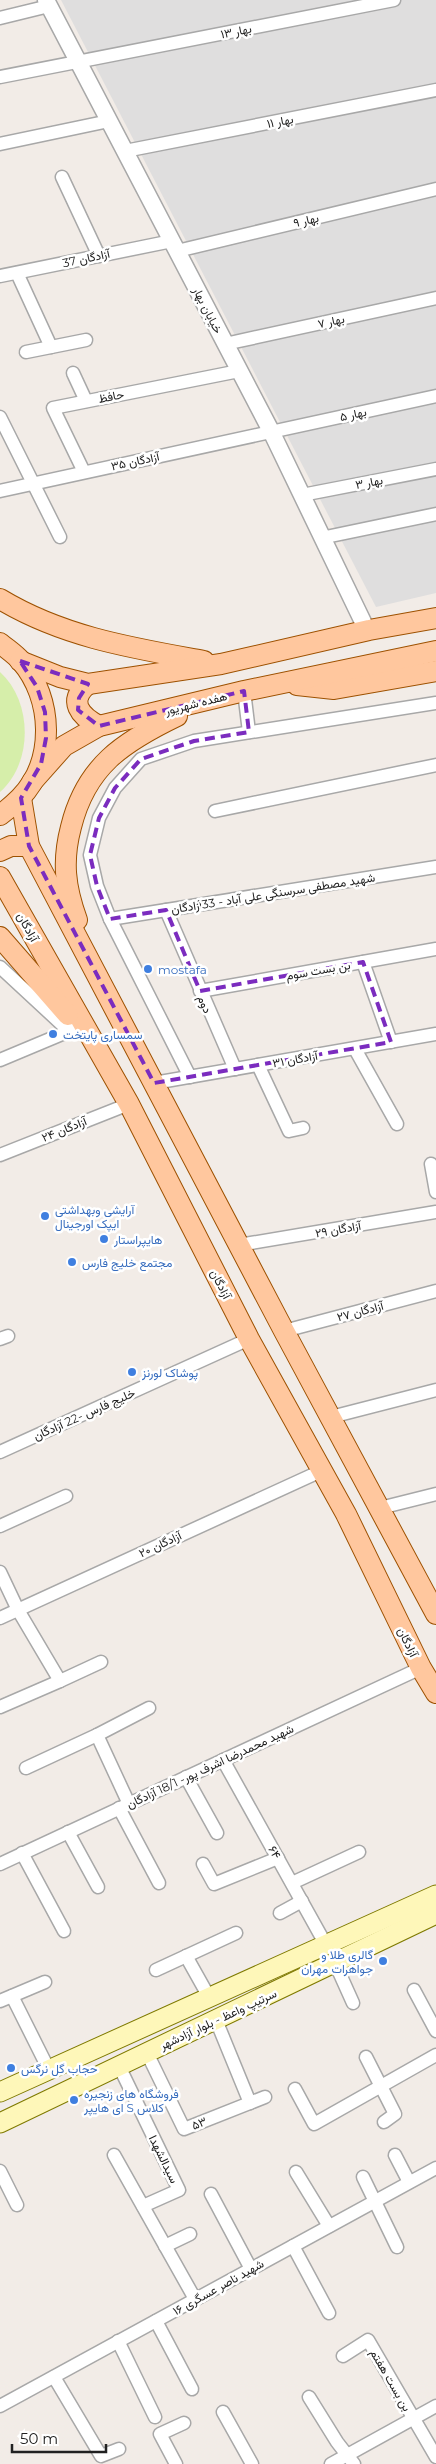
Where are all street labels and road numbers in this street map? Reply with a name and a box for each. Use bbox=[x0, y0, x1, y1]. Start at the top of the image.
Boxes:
street label: بهار ۱۳ bbox=[219, 21, 253, 42]
street label: بهار ۱۱ bbox=[265, 111, 295, 132]
street label: بهار ۹ bbox=[292, 210, 320, 231]
street label: آزادگان 37 bbox=[61, 245, 112, 271]
street label: خیابان بهار bbox=[189, 283, 226, 336]
street label: بهار ۷ bbox=[316, 311, 346, 332]
street label: حافظ bbox=[97, 386, 125, 406]
street label: بهار ۵ bbox=[338, 404, 368, 425]
street label: آزادگان ۳۵ bbox=[109, 448, 162, 474]
street label: بهار ۳ bbox=[354, 472, 384, 493]
street label: هفده شهریور bbox=[162, 688, 229, 719]
street label: شهید مصطفی سرسنگی علی آباد - 33آزادگان bbox=[170, 869, 376, 918]
street label: آزادگان bbox=[13, 910, 43, 946]
street label: بن بست سوم bbox=[285, 957, 352, 984]
street label: دوم bbox=[194, 993, 216, 1016]
street label: ۳۱ آزادگان bbox=[271, 1047, 320, 1071]
street label: ۲۴ آزادگان bbox=[39, 1113, 90, 1146]
street label: ۲۹ آزادگان bbox=[314, 1217, 363, 1241]
street label: آزادگان bbox=[206, 1267, 235, 1303]
street label: ۲۷ آزادگان bbox=[335, 1297, 386, 1325]
street label: خلیج فارس -22 آزادگان bbox=[31, 1385, 138, 1445]
street label: ۲۰ آزادگان bbox=[136, 1527, 185, 1561]
street label: آزادگان bbox=[394, 1625, 422, 1661]
street label: شهید محمدرضا اشرف پور- 18/1 آزادگان bbox=[124, 1721, 296, 1812]
street label: ۶۴ bbox=[265, 1843, 285, 1861]
street label: سرتیپ واعظ - بلوار آزادشهر bbox=[156, 1985, 279, 2054]
street label: ۵۳ bbox=[189, 2113, 209, 2133]
street label: سیدالشهدا bbox=[145, 2132, 182, 2186]
street label: ۱۶ شهید ناصر عسگری bbox=[170, 2256, 267, 2319]
street label: بن بست هفتم bbox=[366, 2346, 415, 2414]

